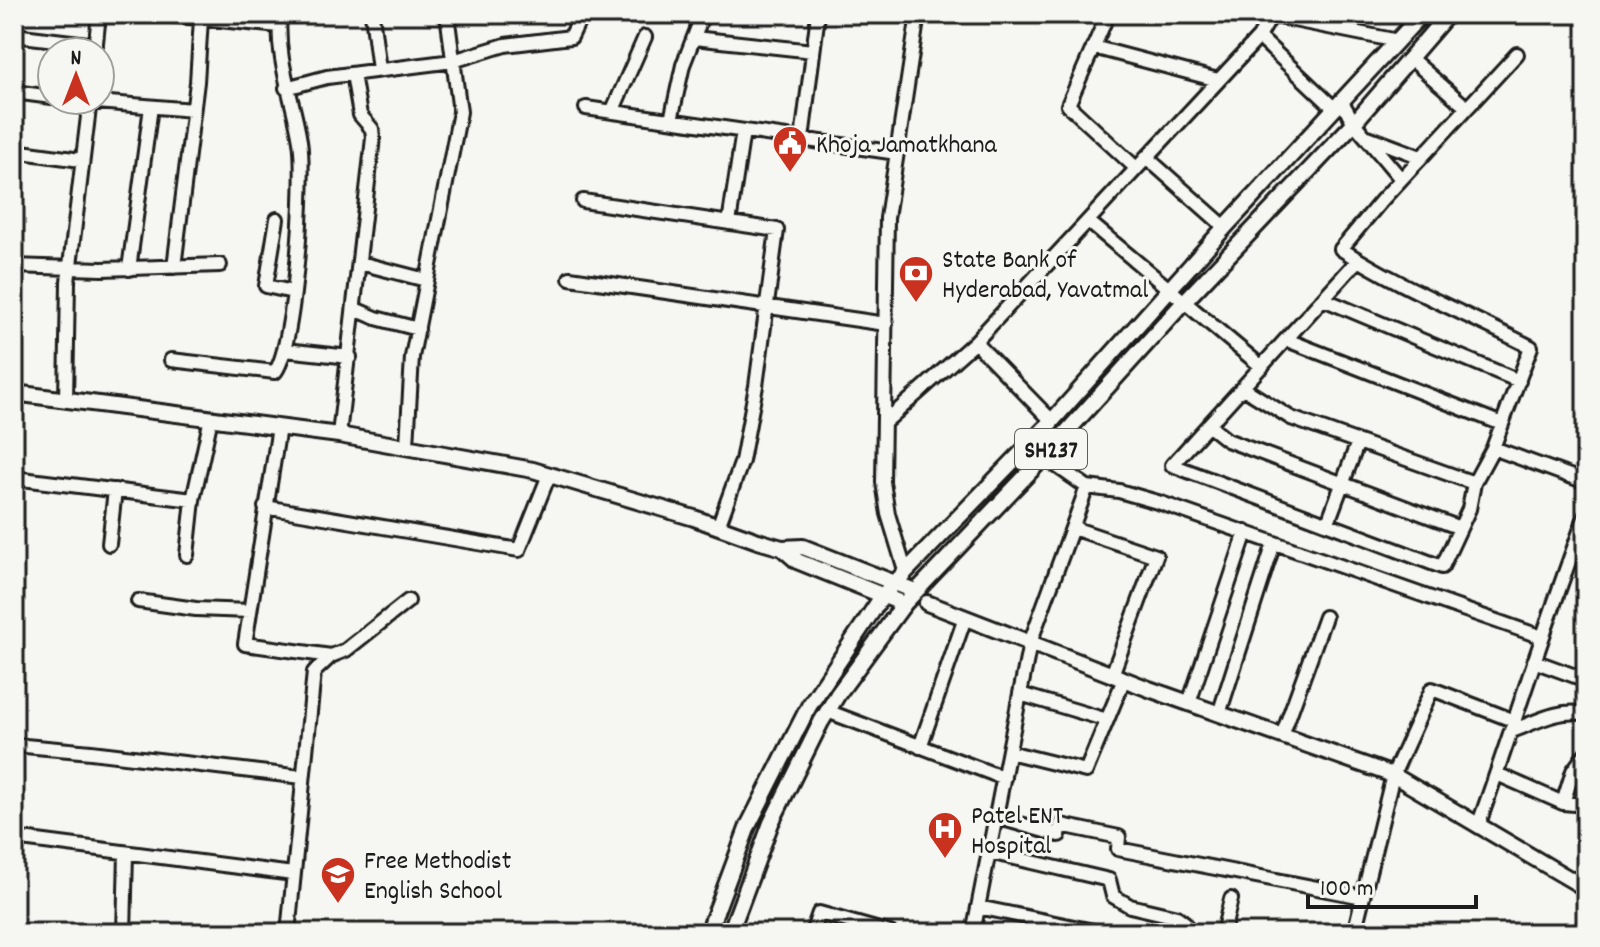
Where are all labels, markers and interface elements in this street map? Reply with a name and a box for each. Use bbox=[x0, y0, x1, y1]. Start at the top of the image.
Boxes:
north arrow bbox=[36, 36, 116, 116]
text: N bbox=[71, 44, 82, 75]
public building icon: Khoja Jamatkhana bbox=[771, 124, 809, 174]
place label: Khoja Jamatkhana bbox=[816, 128, 998, 165]
place label: State Bank of Hyderabad, Yavatmal bbox=[942, 243, 1148, 310]
bank icon: State Bank of Hyderabad, Yavatmal bbox=[897, 254, 935, 304]
road number: SH237 bbox=[1015, 429, 1087, 469]
place label: Patel ENT Hospital bbox=[971, 799, 1064, 866]
hospital icon: Patel ENT Hospital bbox=[926, 810, 964, 860]
place label: Free Methodist English School bbox=[364, 844, 512, 911]
school or university icon: Free Methodist English School bbox=[319, 855, 357, 905]
scale bar bbox=[1308, 859, 1476, 909]
text: 100 m bbox=[1320, 873, 1373, 907]

